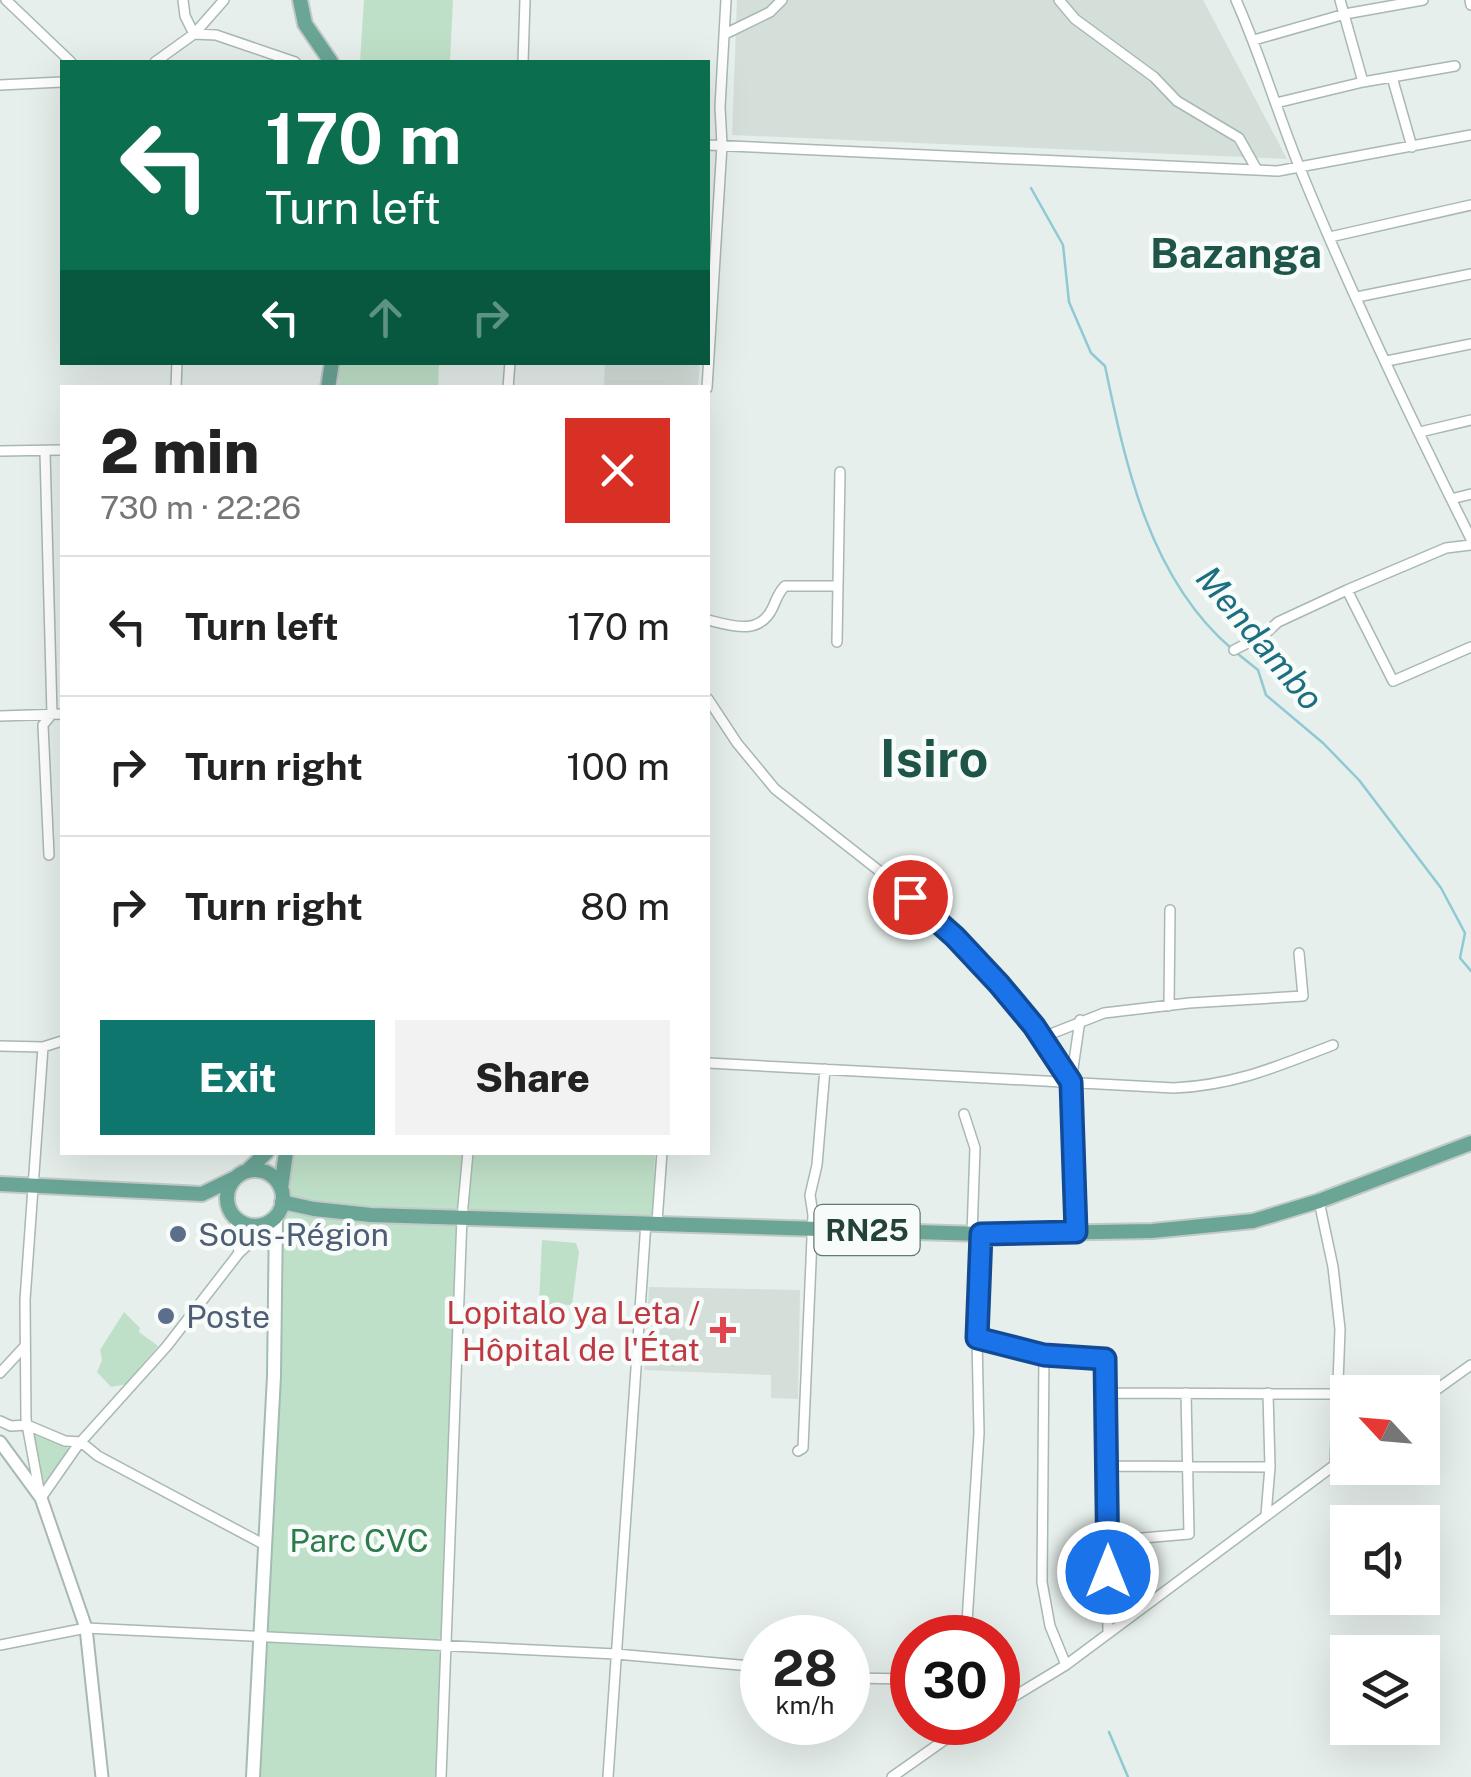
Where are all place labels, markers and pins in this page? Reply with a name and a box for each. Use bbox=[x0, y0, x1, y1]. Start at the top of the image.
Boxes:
pin bbox=[868, 855, 953, 940]
place label: Sous-Région bbox=[198, 1216, 389, 1253]
marker: Sous-Région bbox=[167, 1223, 189, 1245]
place label: Lopitalo ya Leta / Hôpital de l'État bbox=[446, 1294, 700, 1368]
place label: Poste bbox=[186, 1298, 270, 1335]
marker: Poste bbox=[155, 1305, 177, 1327]
marker: Lopitalo ya Leta / Hôpital de l'État bbox=[710, 1317, 736, 1343]

